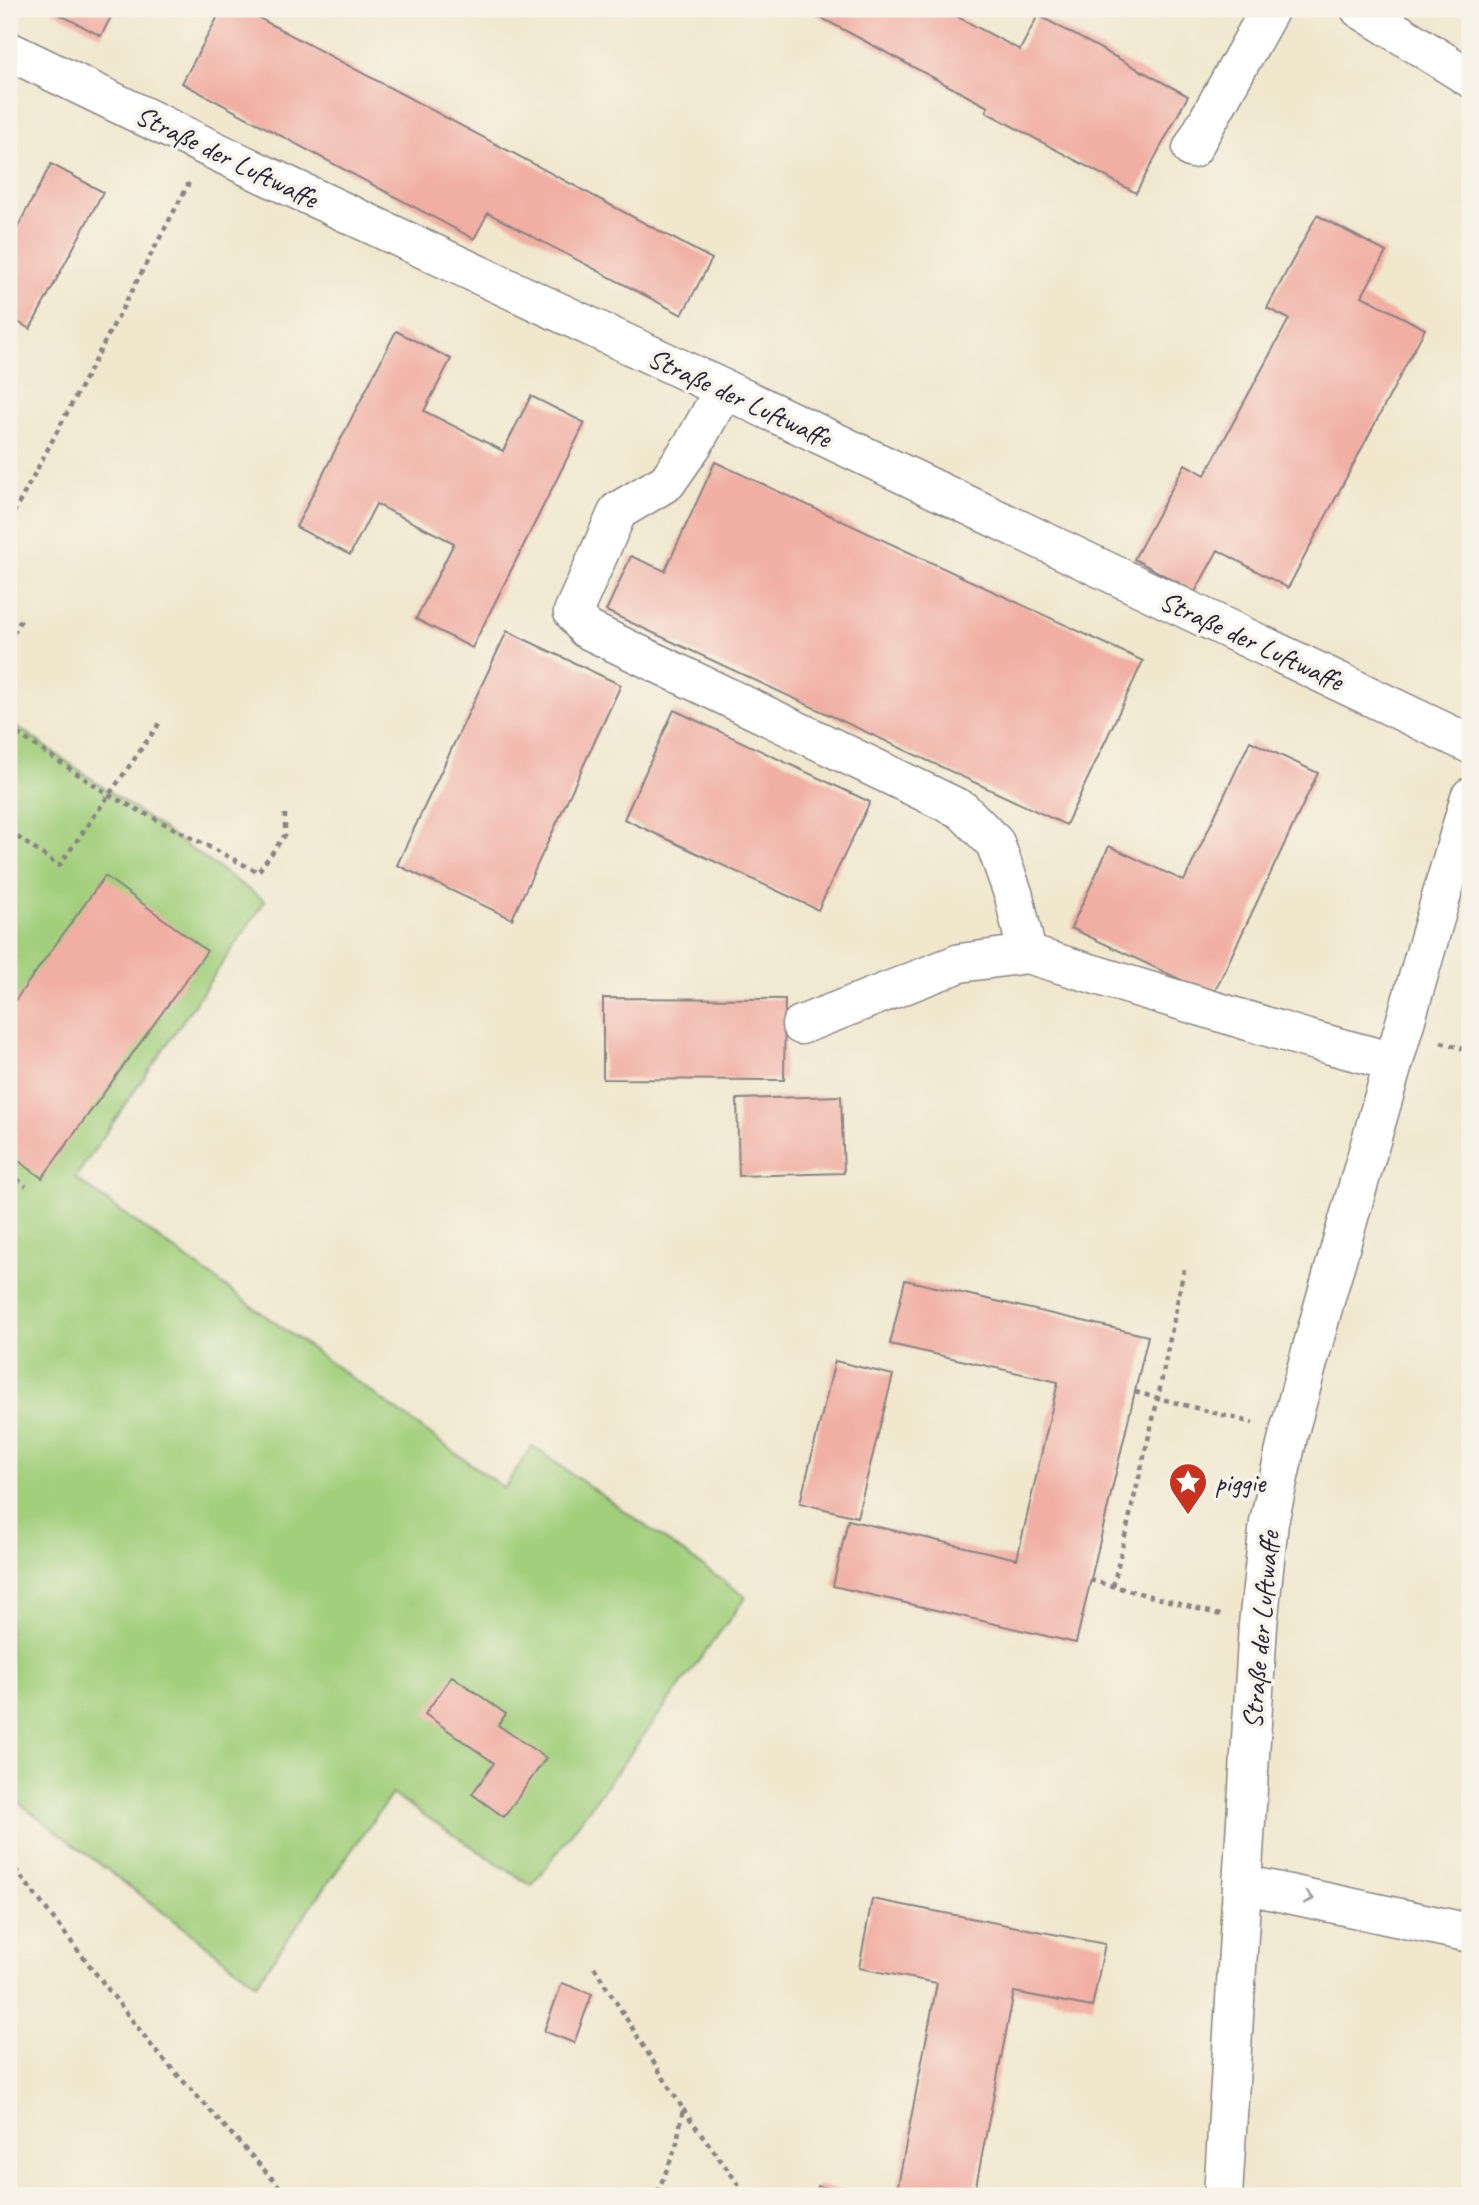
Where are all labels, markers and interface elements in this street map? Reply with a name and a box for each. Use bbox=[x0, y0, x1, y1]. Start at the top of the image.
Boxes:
street label: Straße der Luftwaffe bbox=[130, 97, 325, 216]
street label: Straße der Luftwaffe bbox=[643, 340, 839, 456]
street label: Straße der Luftwaffe bbox=[1155, 583, 1351, 699]
place icon: piggie bbox=[1167, 1461, 1209, 1516]
place label: piggie bbox=[1215, 1465, 1267, 1500]
street label: Straße der Luftwaffe bbox=[1234, 1528, 1287, 1730]
one-way arrow bbox=[1303, 1890, 1315, 1905]

